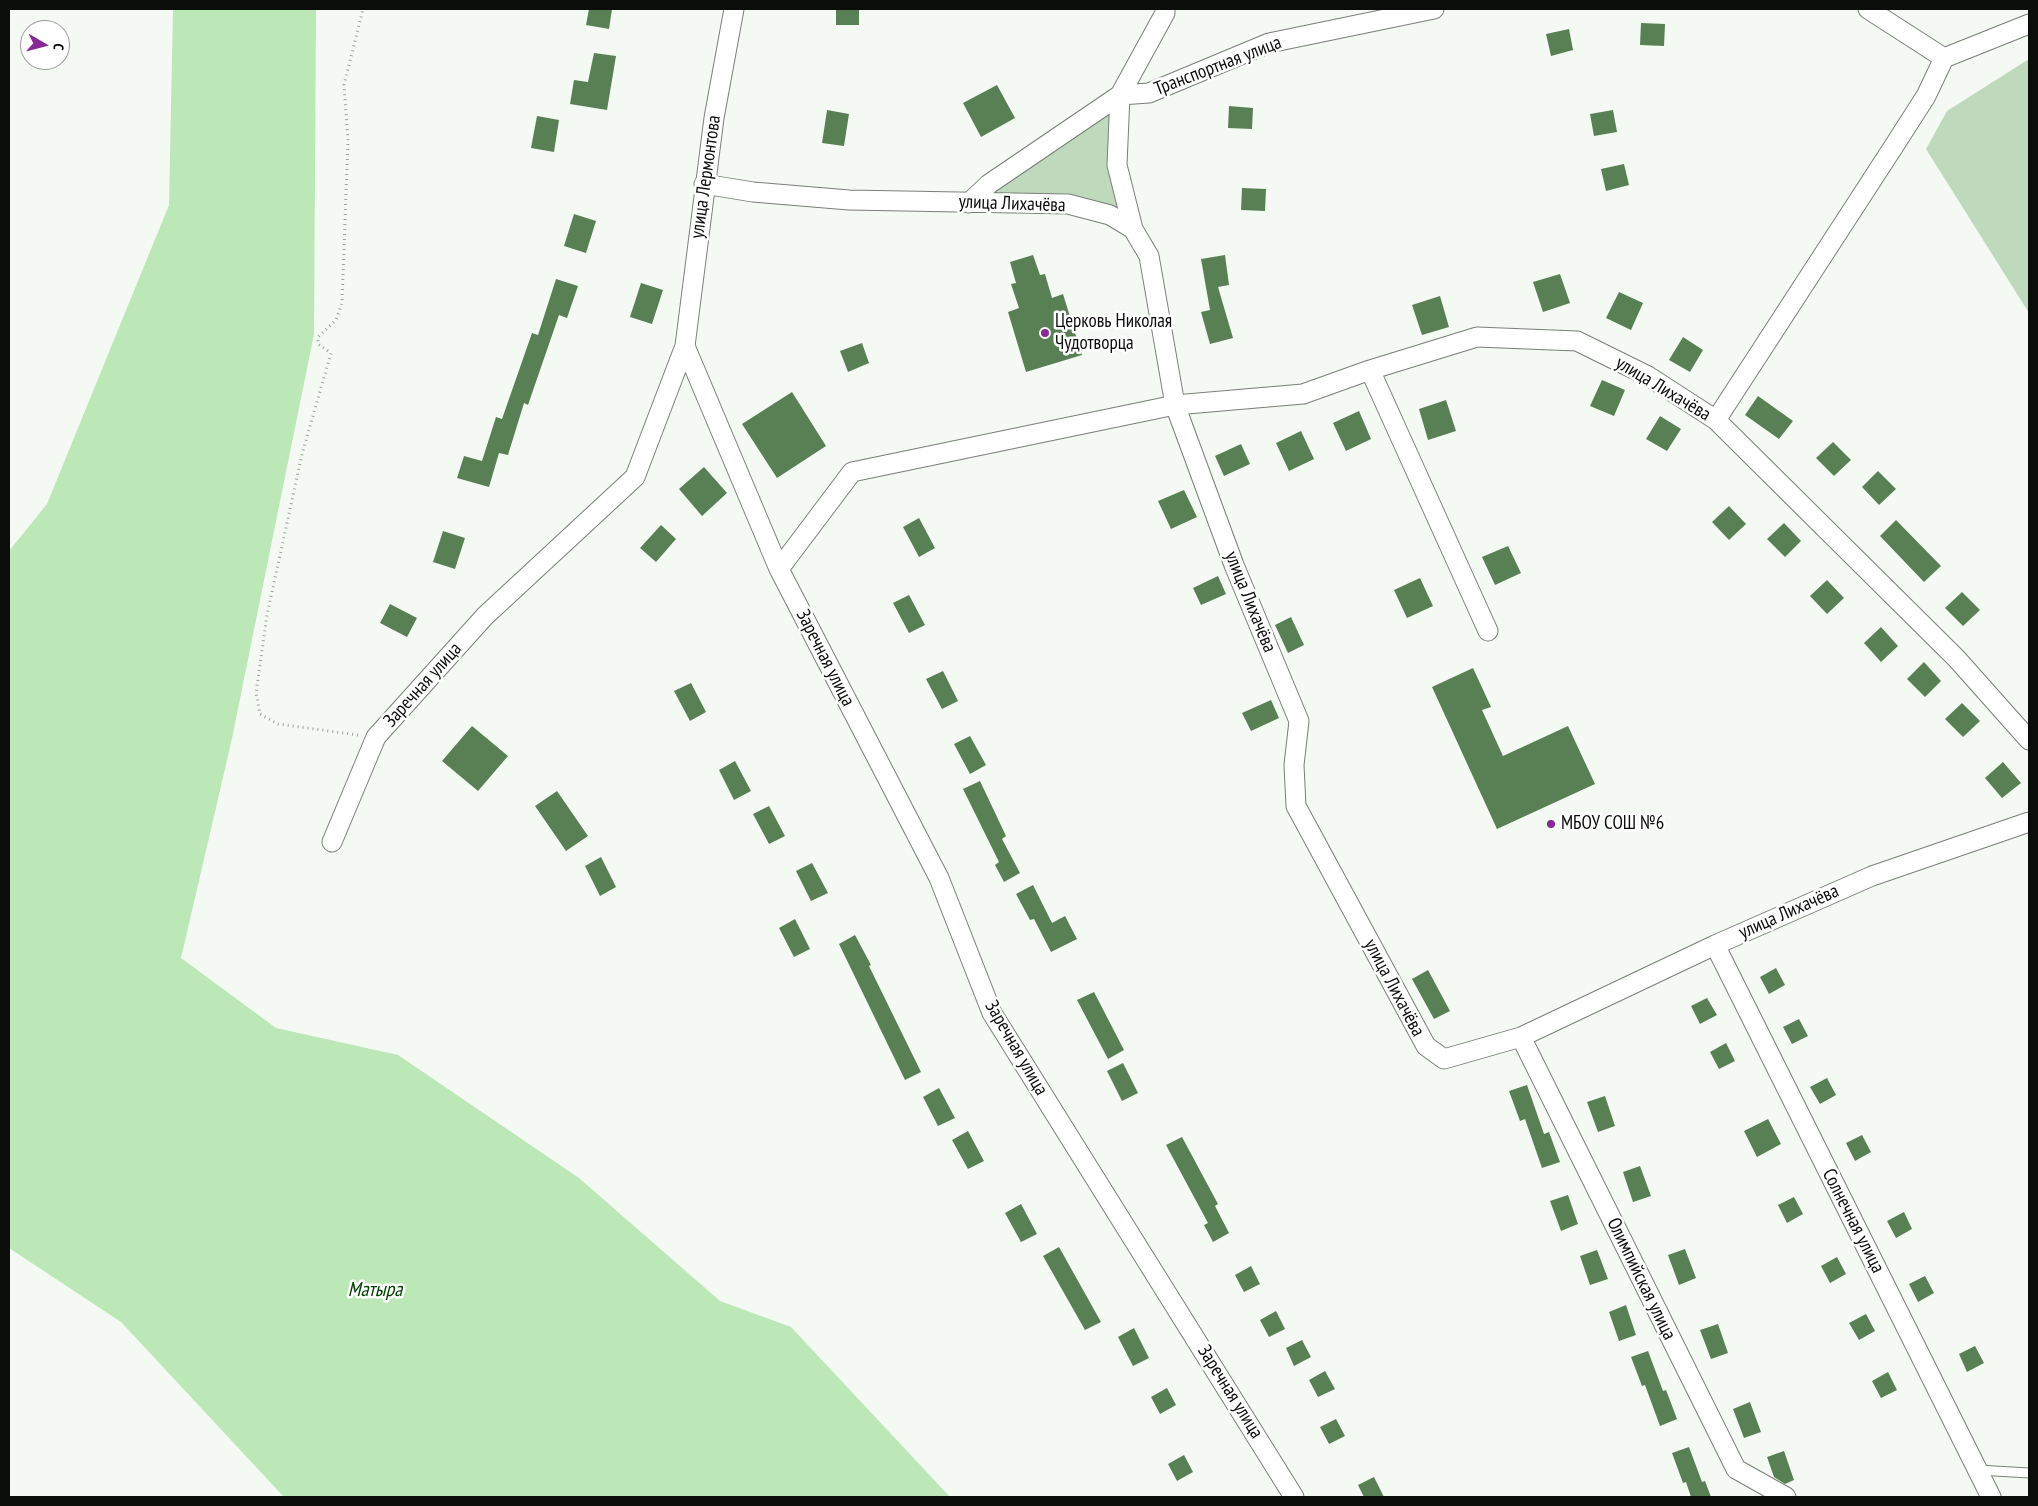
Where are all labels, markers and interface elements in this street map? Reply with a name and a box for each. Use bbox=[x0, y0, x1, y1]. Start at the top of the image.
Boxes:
north arrow bbox=[20, 20, 70, 70]
street label: Транспортная улица bbox=[1151, 31, 1285, 101]
text: С bbox=[50, 43, 68, 51]
street label: улица Лермонтова bbox=[686, 114, 726, 240]
street label: улица Лихачёва bbox=[958, 191, 1066, 217]
place label: Церковь Николая Чудотворца bbox=[1055, 311, 1172, 355]
marker: Церковь Николая Чудотворца bbox=[1039, 327, 1051, 339]
street label: улица Лихачёва bbox=[1611, 352, 1715, 426]
street label: улица Лихачёва bbox=[1219, 548, 1281, 656]
street label: Заречная улица bbox=[791, 606, 859, 710]
street label: Заречная улица bbox=[379, 638, 467, 732]
place label: МБОУ СОШ №6 bbox=[1561, 813, 1664, 835]
marker: МБОУ СОШ №6 bbox=[1545, 818, 1557, 830]
street label: улица Лихачёва bbox=[1736, 880, 1842, 944]
street label: улица Лихачёва bbox=[1359, 935, 1429, 1041]
street label: Заречная улица bbox=[980, 997, 1052, 1099]
street label: Солнечная улица bbox=[1817, 1165, 1889, 1277]
street label: Олимпийская улица bbox=[1602, 1214, 1680, 1344]
water label: Матыра bbox=[348, 1278, 402, 1302]
street label: Заречная улица bbox=[1192, 1341, 1268, 1443]

